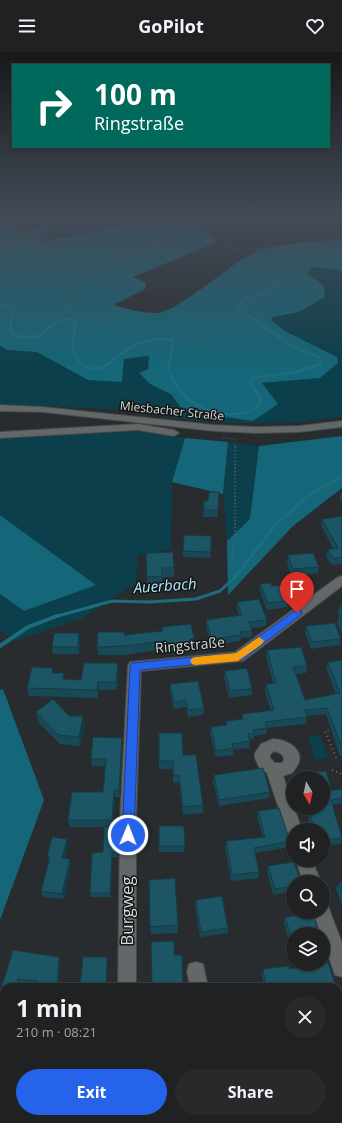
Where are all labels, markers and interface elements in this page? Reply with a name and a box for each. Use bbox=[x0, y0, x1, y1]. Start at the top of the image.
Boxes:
text: GoPilot bbox=[138, 14, 204, 38]
icon: menu bbox=[16, 15, 38, 37]
icon: heart bbox=[304, 15, 326, 37]
text: 100 m bbox=[94, 75, 177, 113]
icon: right bbox=[28, 80, 80, 132]
text: Ringstraße bbox=[94, 111, 184, 135]
street label: Miesbacher Straße bbox=[119, 397, 225, 424]
pin bbox=[280, 572, 314, 613]
water label: Auerbach bbox=[132, 573, 197, 597]
icon: arrive bbox=[286, 578, 308, 600]
street label: Ringstraße bbox=[154, 632, 226, 657]
north arrow bbox=[286, 771, 330, 815]
map controls bbox=[286, 771, 330, 971]
position arrow bbox=[107, 814, 149, 856]
button: sound bbox=[286, 823, 330, 867]
button: search bbox=[286, 875, 330, 919]
street label: Burgweg bbox=[115, 876, 138, 946]
button: layers bbox=[286, 927, 330, 971]
text: 1 min bbox=[16, 991, 83, 1024]
button: close bbox=[284, 996, 326, 1038]
text: 210 m · 08:21 bbox=[16, 1023, 97, 1041]
button: Exit bbox=[16, 1069, 167, 1115]
button: Share bbox=[175, 1069, 326, 1115]

